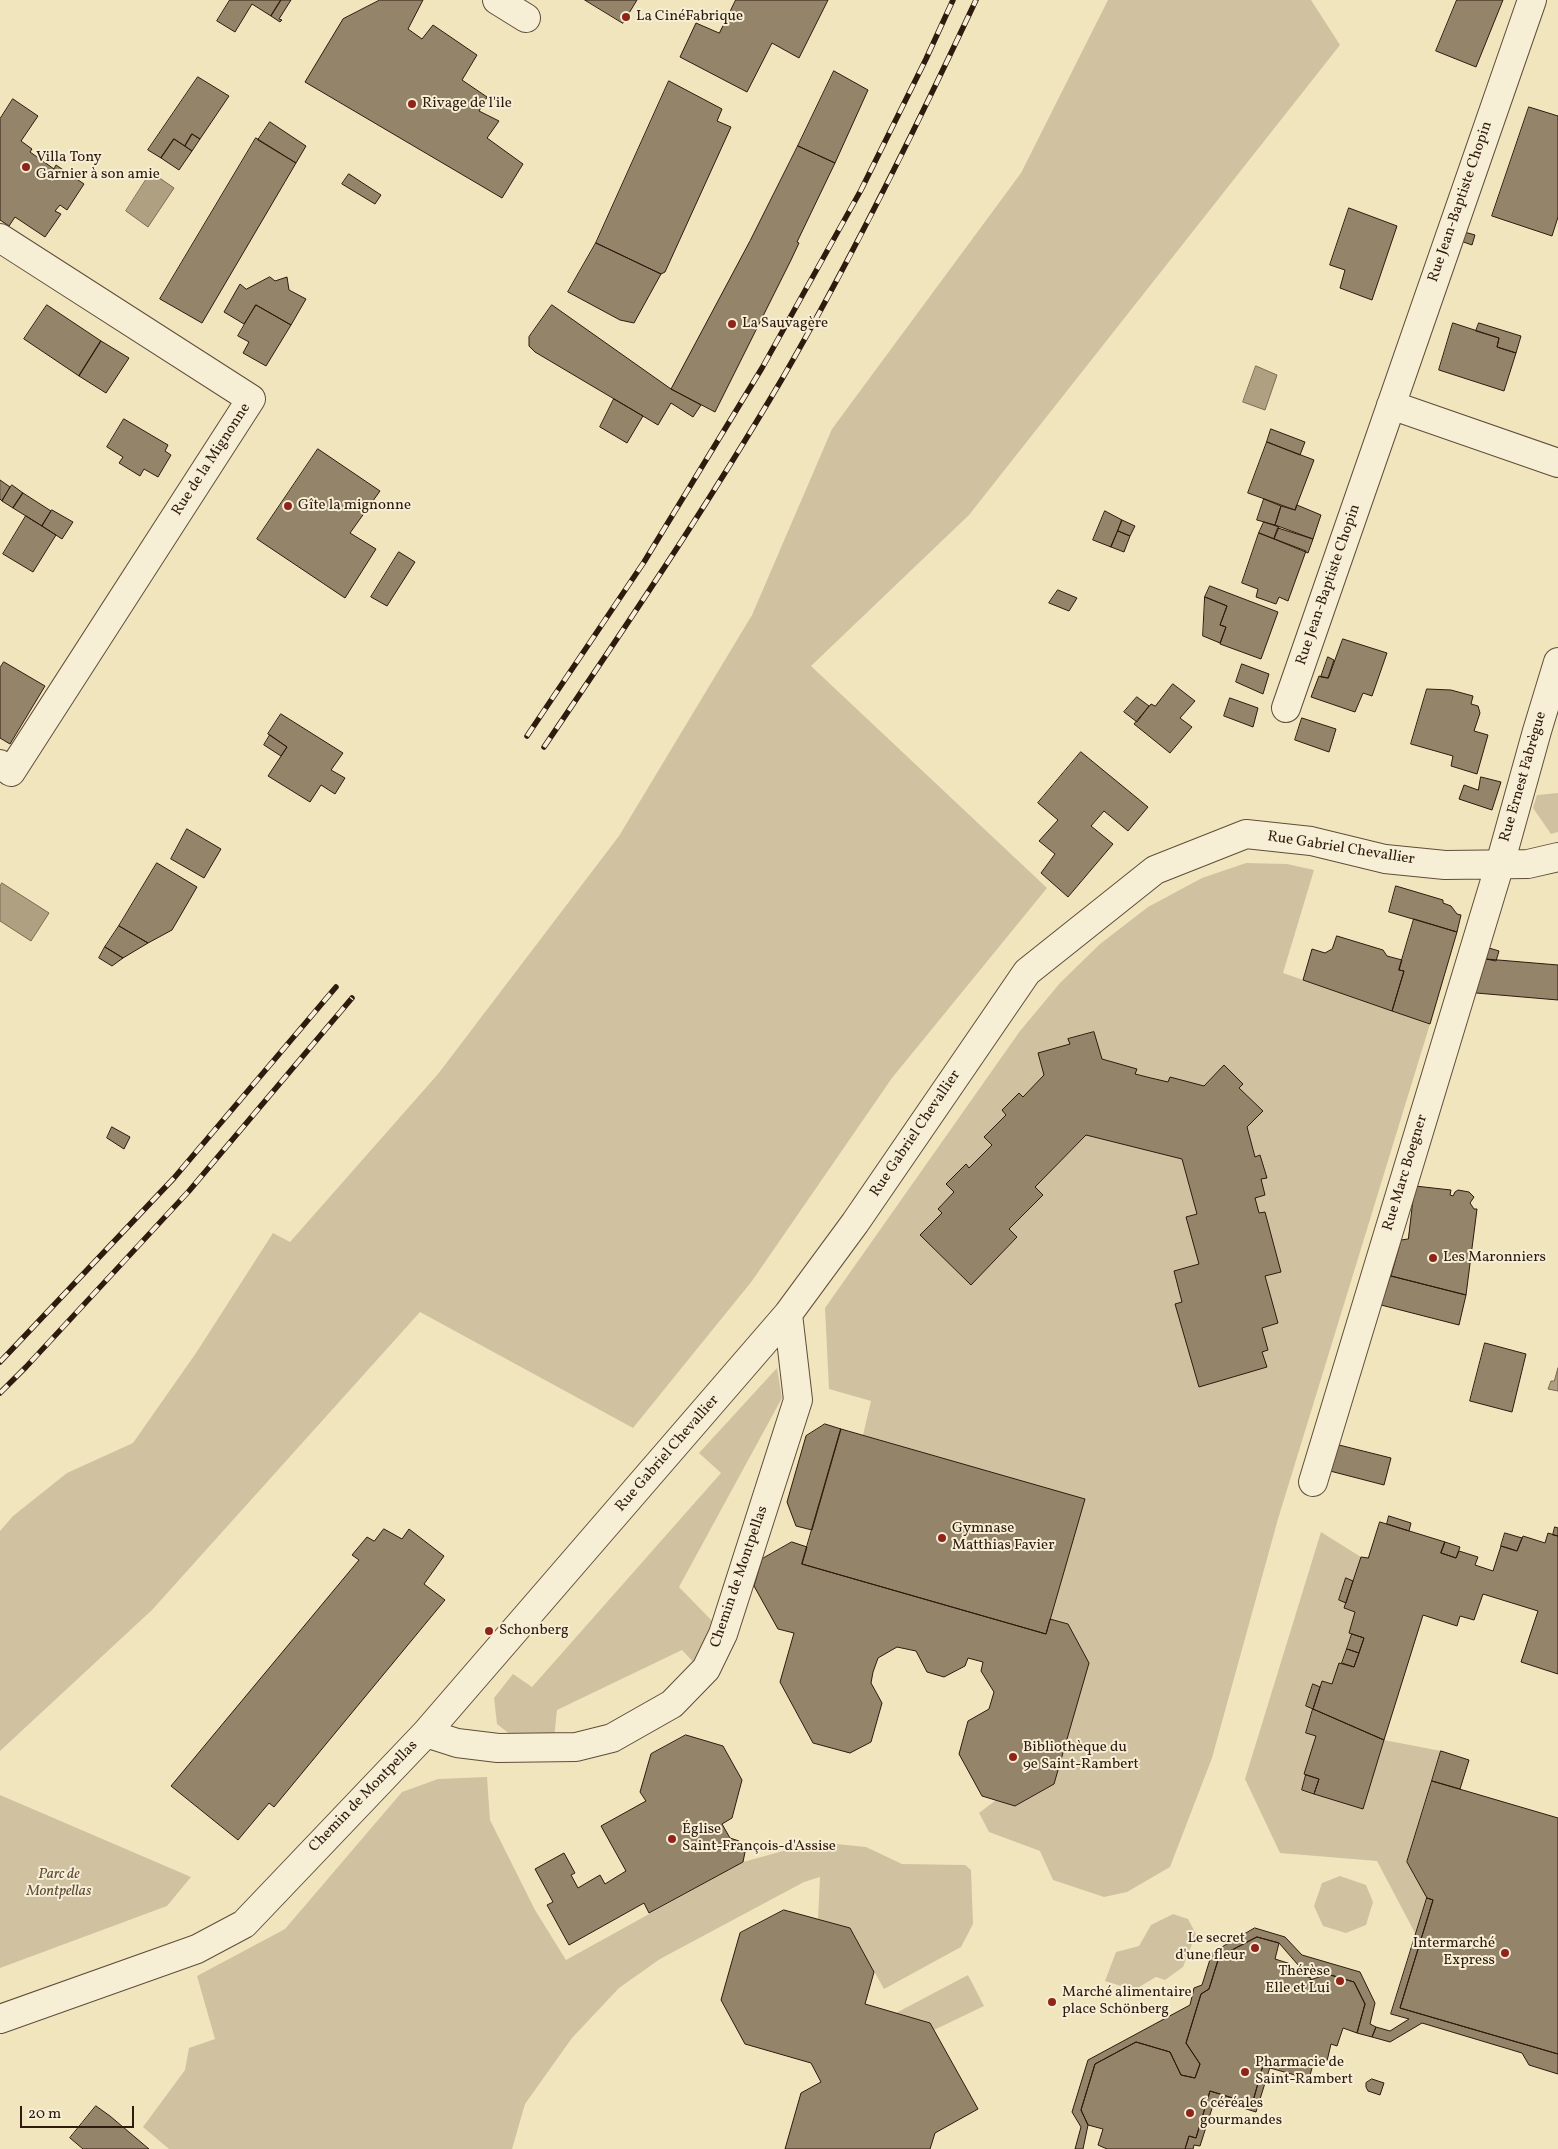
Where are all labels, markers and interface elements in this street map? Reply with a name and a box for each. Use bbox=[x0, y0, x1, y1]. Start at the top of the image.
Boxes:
place label: La CinéFabrique bbox=[636, 8, 743, 26]
marker: La CinéFabrique bbox=[620, 11, 632, 23]
place label: Rivage de l'ile bbox=[422, 95, 512, 113]
marker: Rivage de l'ile bbox=[406, 98, 418, 110]
street label: Rue Jean-Baptiste Chopin bbox=[1425, 119, 1497, 285]
place label: Villa Tony Garnier à son amie bbox=[36, 149, 160, 184]
marker: Villa Tony Garnier à son amie bbox=[20, 161, 32, 173]
place label: La Sauvagère bbox=[742, 315, 828, 333]
marker: La Sauvagère bbox=[726, 318, 738, 330]
street label: Rue de la Mignonne bbox=[169, 400, 255, 520]
place label: Gîte la mignonne bbox=[298, 497, 411, 515]
marker: Gîte la mignonne bbox=[282, 500, 294, 512]
street label: Rue Jean-Baptiste Chopin bbox=[1293, 502, 1365, 668]
street label: Rue Ernest Fabrègue bbox=[1497, 710, 1551, 844]
street label: Rue Gabriel Chevallier bbox=[1266, 828, 1416, 870]
street label: Rue Gabriel Chevallier bbox=[867, 1067, 965, 1201]
street label: Rue Marc Boegner bbox=[1380, 1113, 1432, 1233]
place label: Les Maronniers bbox=[1443, 1249, 1546, 1267]
marker: Les Maronniers bbox=[1427, 1252, 1439, 1264]
street label: Rue Gabriel Chevallier bbox=[612, 1392, 724, 1516]
street label: Chemin de Montpellas bbox=[707, 1504, 773, 1650]
place label: Gymnase Matthias Favier bbox=[952, 1520, 1054, 1555]
marker: Gymnase Matthias Favier bbox=[936, 1532, 948, 1544]
place label: Schonberg bbox=[499, 1622, 569, 1640]
marker: Schonberg bbox=[483, 1625, 495, 1637]
street label: Chemin de Montpellas bbox=[306, 1737, 422, 1857]
place label: Bibliothèque du 9e Saint-Rambert bbox=[1023, 1739, 1139, 1774]
marker: Bibliothèque du 9e Saint-Rambert bbox=[1007, 1751, 1019, 1763]
place label: Église Saint-François-d'Assise bbox=[682, 1821, 836, 1856]
marker: Église Saint-François-d'Assise bbox=[666, 1833, 678, 1845]
park label: Parc de Montpellas bbox=[27, 1866, 91, 1901]
place label: Le secret d'une fleur bbox=[1175, 1930, 1245, 1965]
place label: Intermarché Express bbox=[1413, 1935, 1495, 1970]
marker: Le secret d'une fleur bbox=[1249, 1942, 1261, 1954]
marker: Intermarché Express bbox=[1499, 1947, 1511, 1959]
place label: Thérèse Elle et Lui bbox=[1265, 1963, 1330, 1998]
marker: Thérèse Elle et Lui bbox=[1334, 1975, 1346, 1987]
place label: Marché alimentaire place Schönberg bbox=[1062, 1984, 1192, 2019]
marker: Marché alimentaire place Schönberg bbox=[1046, 1996, 1058, 2008]
place label: Pharmacie de Saint-Rambert bbox=[1255, 2054, 1353, 2089]
marker: Pharmacie de Saint-Rambert bbox=[1239, 2066, 1251, 2078]
place label: 6 céréales gourmandes bbox=[1200, 2095, 1282, 2130]
scale bar bbox=[22, 2096, 136, 2128]
text: 20 m bbox=[28, 2104, 61, 2125]
marker: 6 céréales gourmandes bbox=[1184, 2107, 1196, 2119]

